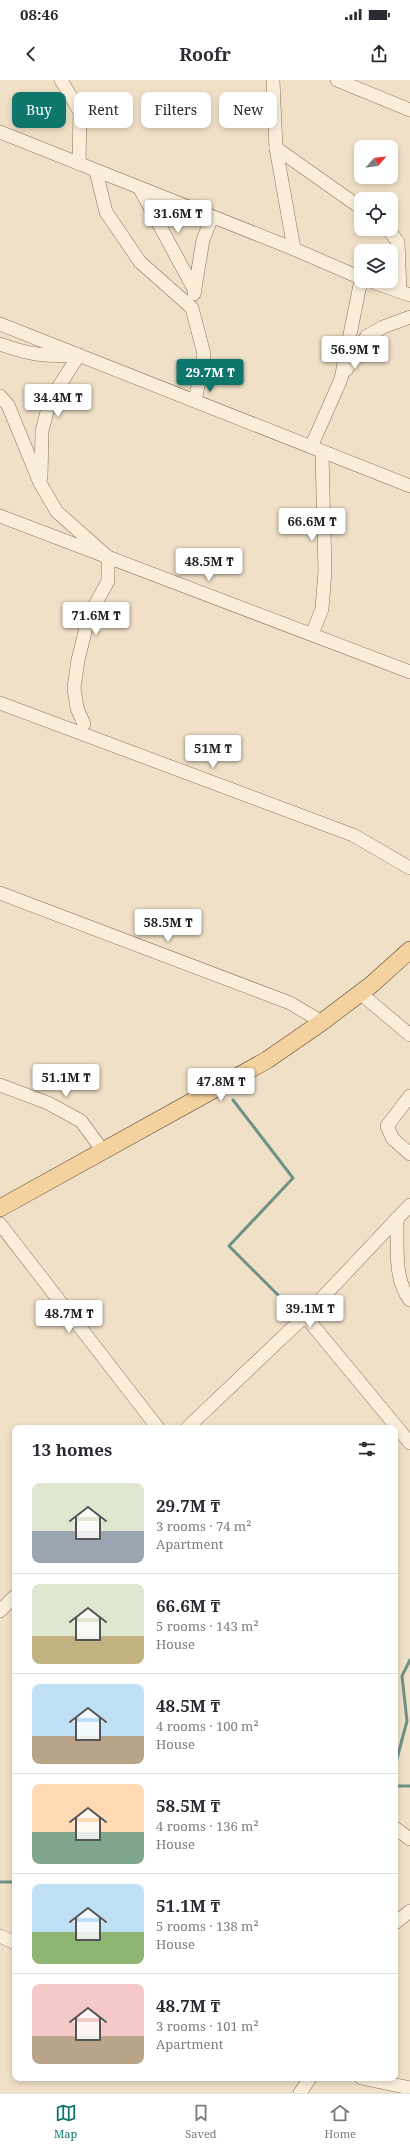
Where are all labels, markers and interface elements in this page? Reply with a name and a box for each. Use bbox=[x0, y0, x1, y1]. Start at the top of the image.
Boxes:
text: 08:46 bbox=[20, 4, 58, 24]
text: Roofr bbox=[179, 42, 231, 66]
icon: back bbox=[20, 43, 42, 65]
icon: share bbox=[368, 43, 390, 65]
chip: Buy bbox=[12, 92, 66, 128]
chip: Rent bbox=[74, 92, 133, 128]
chip: Filters bbox=[141, 92, 211, 128]
chip: New bbox=[219, 92, 277, 128]
north arrow bbox=[354, 140, 398, 184]
map controls bbox=[354, 140, 398, 288]
button: locate bbox=[354, 192, 398, 236]
pin: 31.6M ₸ bbox=[141, 200, 215, 234]
text: 31.6M ₸ bbox=[154, 204, 202, 222]
button: layers bbox=[354, 244, 398, 288]
pin: 56.9M ₸ bbox=[318, 336, 392, 370]
text: 56.9M ₸ bbox=[331, 340, 379, 358]
pin: 29.7M ₸ bbox=[173, 359, 247, 393]
text: 29.7M ₸ bbox=[186, 363, 234, 381]
pin: 34.4M ₸ bbox=[21, 384, 95, 418]
text: 34.4M ₸ bbox=[34, 388, 82, 406]
pin: 66.6M ₸ bbox=[275, 508, 349, 542]
text: 66.6M ₸ bbox=[288, 512, 336, 530]
pin: 48.5M ₸ bbox=[172, 548, 246, 582]
text: 48.5M ₸ bbox=[185, 552, 233, 570]
pin: 71.6M ₸ bbox=[59, 602, 133, 636]
text: 71.6M ₸ bbox=[72, 606, 120, 624]
pin: 51M ₸ bbox=[185, 735, 241, 769]
text: 51M ₸ bbox=[194, 739, 232, 757]
pin: 58.5M ₸ bbox=[131, 909, 205, 943]
text: 58.5M ₸ bbox=[144, 913, 192, 931]
pin: 51.1M ₸ bbox=[29, 1064, 103, 1098]
text: 51.1M ₸ bbox=[42, 1068, 90, 1086]
pin: 47.8M ₸ bbox=[184, 1068, 258, 1102]
text: 47.8M ₸ bbox=[197, 1072, 245, 1090]
pin: 39.1M ₸ bbox=[273, 1295, 347, 1329]
text: 39.1M ₸ bbox=[286, 1299, 334, 1317]
pin: 48.7M ₸ bbox=[32, 1300, 106, 1334]
text: 48.7M ₸ bbox=[45, 1304, 93, 1322]
text: 13 homes bbox=[32, 1438, 112, 1461]
icon: filters bbox=[356, 1438, 378, 1460]
text: 29.7M ₸ bbox=[156, 1494, 220, 1517]
icon: home bbox=[64, 1499, 112, 1547]
text: 3 rooms · 74 m² bbox=[156, 1517, 251, 1535]
text: Apartment bbox=[156, 1535, 223, 1553]
text: 66.6M ₸ bbox=[156, 1594, 220, 1617]
icon: home bbox=[64, 1600, 112, 1648]
text: 5 rooms · 143 m² bbox=[156, 1617, 259, 1635]
text: House bbox=[156, 1635, 195, 1653]
text: 48.5M ₸ bbox=[156, 1694, 220, 1717]
icon: home bbox=[64, 1700, 112, 1748]
text: 4 rooms · 100 m² bbox=[156, 1717, 259, 1735]
text: House bbox=[156, 1735, 195, 1753]
text: 58.5M ₸ bbox=[156, 1794, 220, 1817]
icon: home bbox=[64, 1800, 112, 1848]
text: 4 rooms · 136 m² bbox=[156, 1817, 259, 1835]
text: House bbox=[156, 1835, 195, 1853]
text: 51.1M ₸ bbox=[156, 1894, 220, 1917]
icon: home bbox=[64, 1900, 112, 1948]
text: 5 rooms · 138 m² bbox=[156, 1917, 259, 1935]
text: House bbox=[156, 1935, 195, 1953]
text: 48.7M ₸ bbox=[156, 1994, 220, 2017]
icon: home bbox=[64, 2000, 112, 2048]
text: 3 rooms · 101 m² bbox=[156, 2017, 259, 2035]
text: Apartment bbox=[156, 2035, 223, 2053]
tab: Map bbox=[54, 2102, 77, 2141]
tab: Saved bbox=[185, 2102, 217, 2141]
tab: Home bbox=[325, 2102, 356, 2141]

